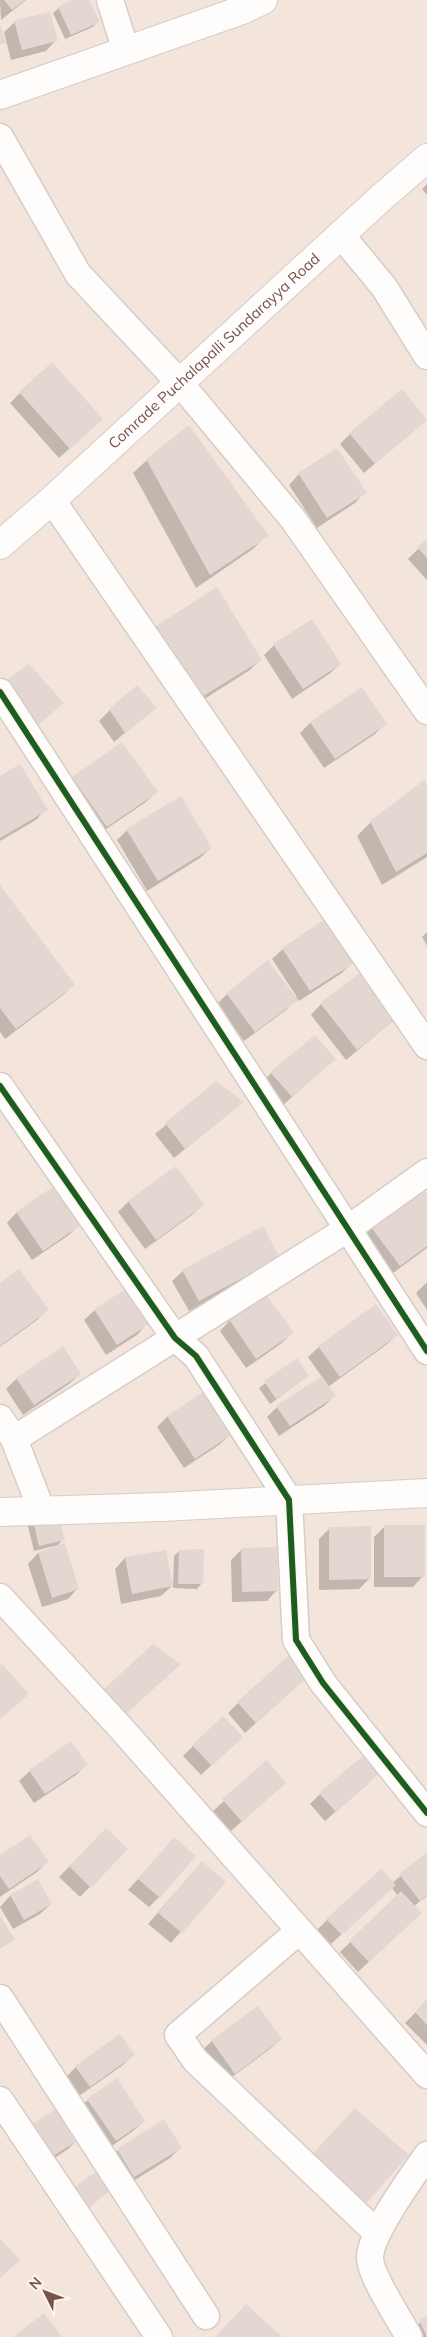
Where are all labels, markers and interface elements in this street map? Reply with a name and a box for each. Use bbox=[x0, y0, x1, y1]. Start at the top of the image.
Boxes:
street label: Comrade Puchalapalli Sundarayya Road bbox=[104, 249, 324, 453]
north arrow bbox=[20, 2267, 70, 2317]
text: N bbox=[25, 2273, 46, 2293]

